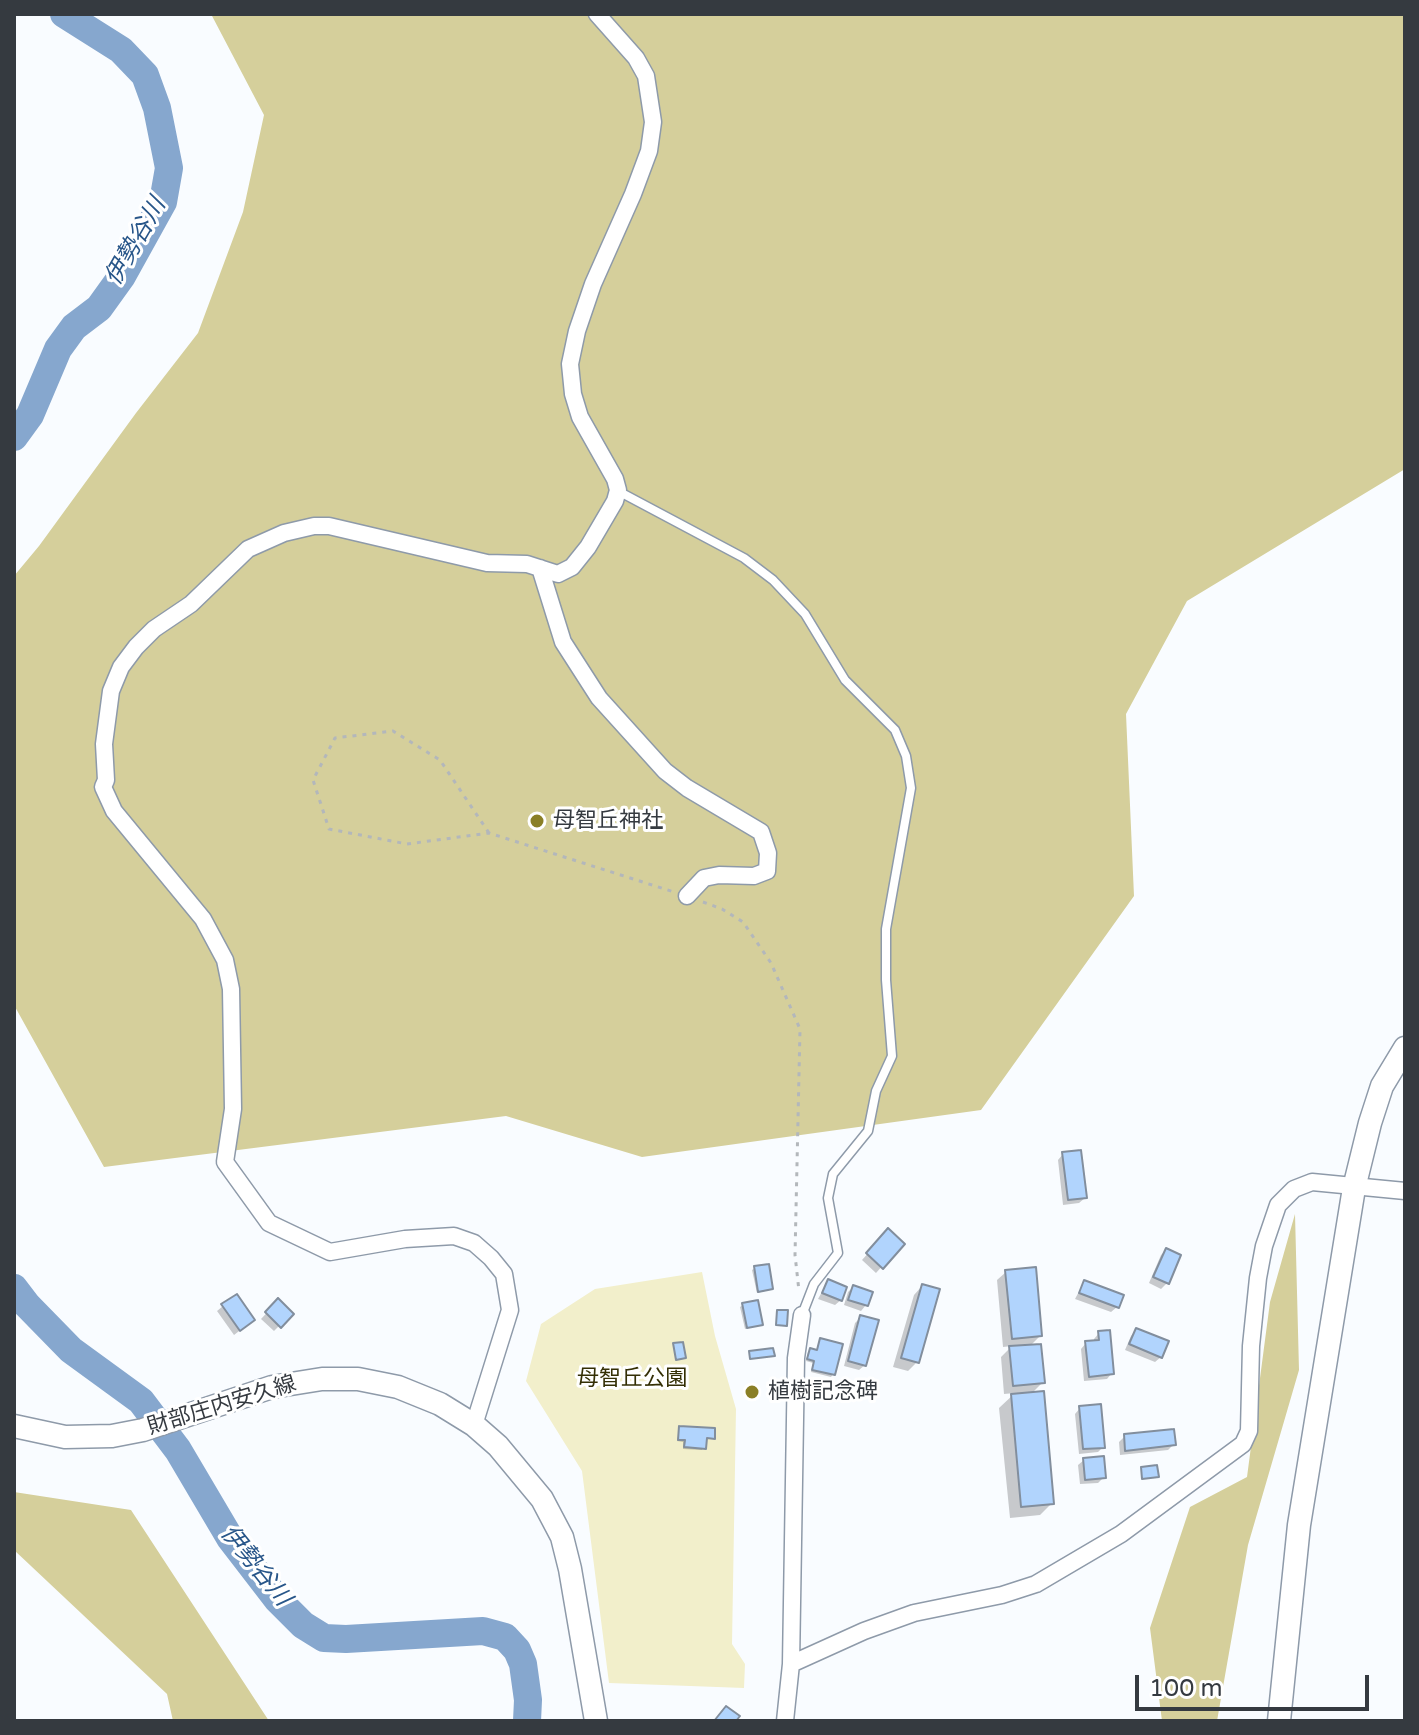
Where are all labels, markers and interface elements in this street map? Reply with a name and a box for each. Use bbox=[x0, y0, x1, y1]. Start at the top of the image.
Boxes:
water label: 伊勢谷川 bbox=[100, 193, 172, 291]
place label: 母智丘神社 bbox=[553, 808, 663, 834]
marker: 母智丘神社 bbox=[528, 812, 546, 830]
park label: 母智丘公園 bbox=[577, 1366, 687, 1392]
street label: 財部庄内安久線 bbox=[145, 1371, 299, 1441]
place label: 植樹記念碑 bbox=[768, 1379, 878, 1405]
marker: 植樹記念碑 bbox=[743, 1383, 761, 1401]
water label: 伊勢谷川 bbox=[214, 1520, 296, 1612]
scale bar bbox=[1139, 1659, 1373, 1709]
text: 100 m bbox=[1149, 1674, 1223, 1703]

